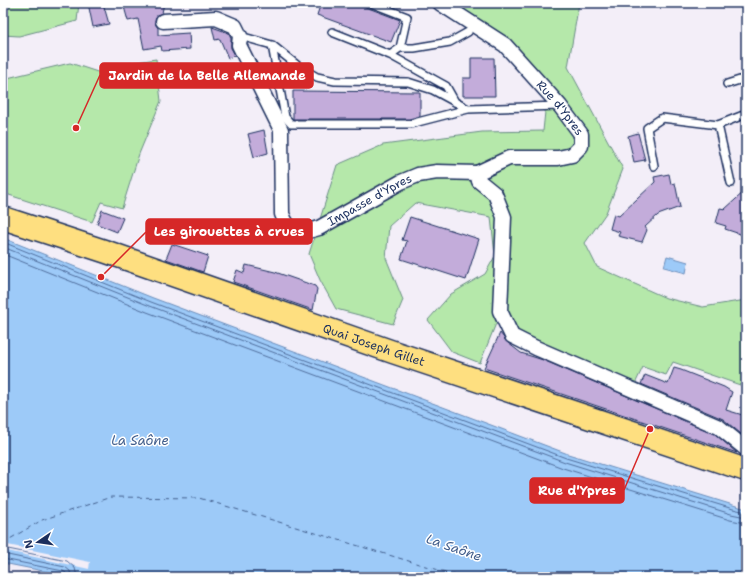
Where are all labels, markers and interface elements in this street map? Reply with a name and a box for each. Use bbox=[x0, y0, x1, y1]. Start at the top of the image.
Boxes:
callout: Jardin de la Belle Allemande bbox=[100, 63, 313, 88]
text: Jardin de la Belle Allemande bbox=[108, 67, 306, 84]
street label: Rue d'Ypres bbox=[533, 77, 587, 139]
street label: Impasse d'Ypres bbox=[325, 170, 414, 230]
callout: Les girouettes à crues bbox=[146, 219, 312, 244]
text: Les girouettes à crues bbox=[154, 223, 304, 240]
street label: Quai Joseph Gillet bbox=[321, 320, 427, 370]
water label: La Saône bbox=[111, 432, 169, 449]
callout: Rue d'Ypres bbox=[530, 478, 624, 503]
text: Rue d'Ypres bbox=[538, 482, 616, 499]
north arrow bbox=[18, 522, 58, 562]
water label: La Saône bbox=[424, 530, 484, 565]
text: N bbox=[20, 538, 37, 550]

